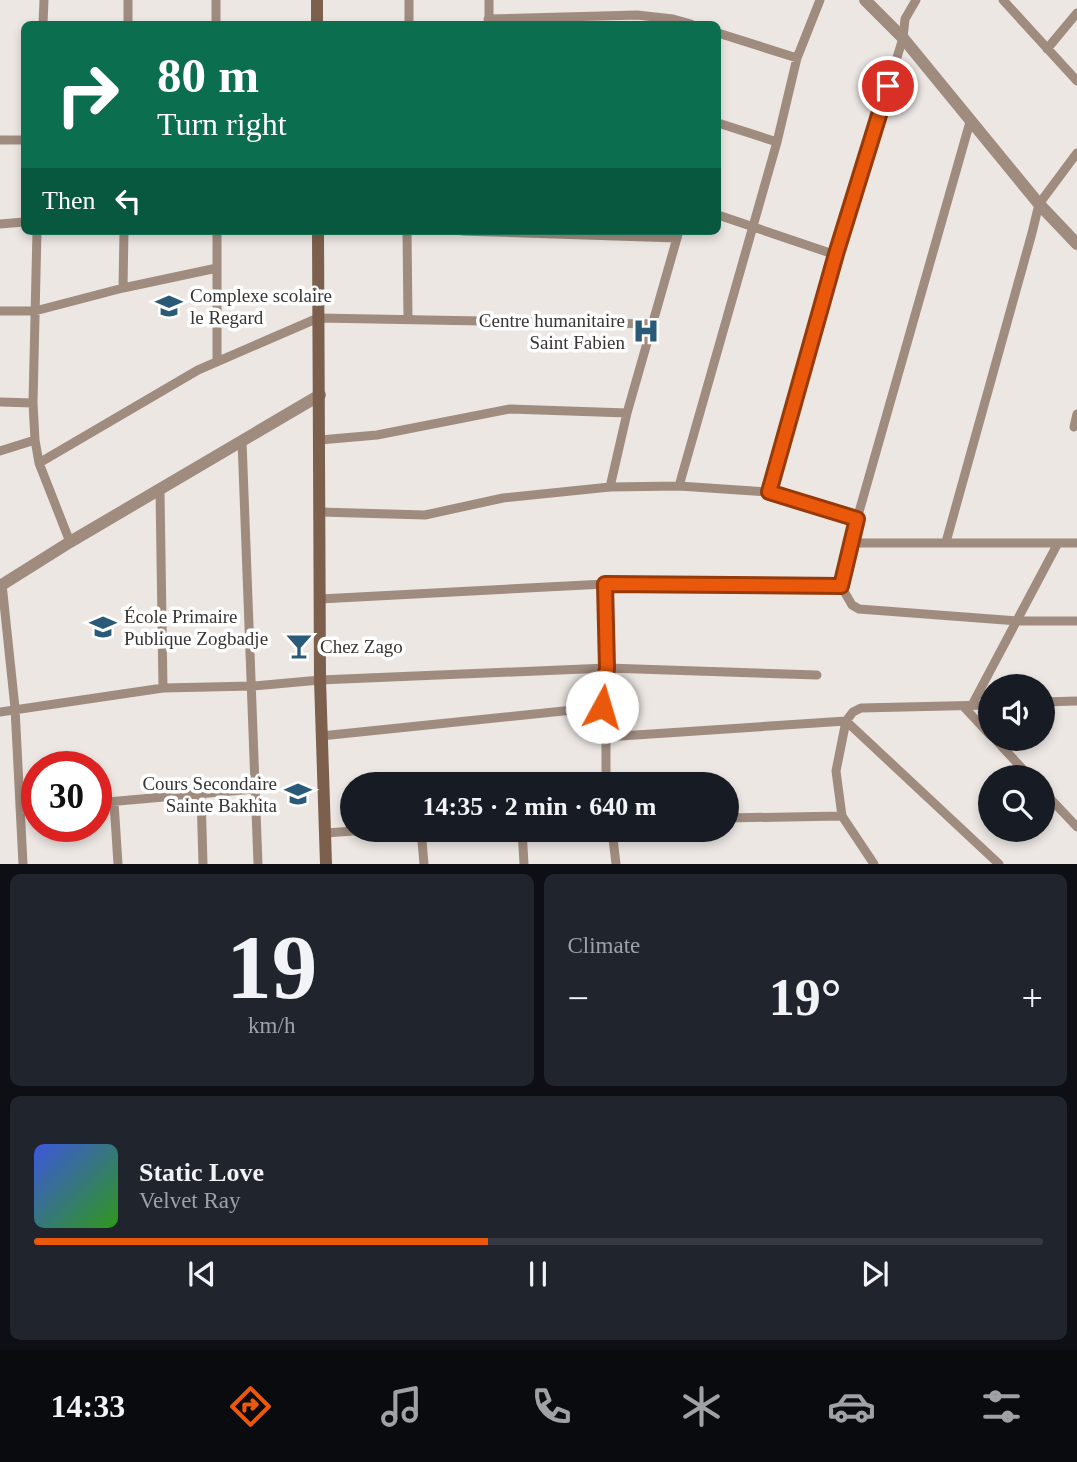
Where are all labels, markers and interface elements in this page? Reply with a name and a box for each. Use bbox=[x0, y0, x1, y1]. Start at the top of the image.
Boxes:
text: 80 m bbox=[157, 48, 259, 103]
icon: right bbox=[42, 49, 133, 140]
pin bbox=[858, 56, 918, 116]
icon: arrive bbox=[869, 67, 907, 105]
text: Turn right bbox=[157, 106, 287, 142]
icon: left bbox=[109, 182, 147, 220]
text: Then bbox=[42, 186, 95, 215]
place label: Complexe scolaire le Regard bbox=[190, 285, 332, 328]
school or university icon: Complexe scolaire le Regard bbox=[154, 291, 184, 321]
place label: Centre humanitaire Saint Fabien bbox=[479, 310, 625, 353]
hospital icon: Centre humanitaire Saint Fabien bbox=[631, 316, 661, 346]
place label: École Primaire Publique Zogbadje bbox=[124, 606, 268, 649]
school or university icon: École Primaire Publique Zogbadje bbox=[88, 612, 118, 642]
bar icon: Chez Zago bbox=[284, 631, 314, 661]
place label: Chez Zago bbox=[320, 636, 403, 657]
position arrow bbox=[565, 670, 639, 744]
map controls bbox=[978, 674, 1055, 842]
button: sound bbox=[978, 674, 1055, 751]
speed limit sign: 30 bbox=[21, 751, 112, 842]
button: search bbox=[978, 765, 1055, 842]
place label: Cours Secondaire Sainte Bakhita bbox=[142, 773, 278, 816]
school or university icon: Cours Secondaire Sainte Bakhita bbox=[283, 779, 313, 809]
text: 14:35 · 2 min · 640 m bbox=[423, 792, 657, 821]
text: 19 bbox=[226, 917, 317, 1018]
text: Climate bbox=[568, 933, 640, 958]
text: 19° bbox=[769, 969, 842, 1026]
text: − bbox=[568, 977, 589, 1019]
text: + bbox=[1022, 977, 1043, 1019]
text: km/h bbox=[248, 1013, 295, 1038]
text: Static Love bbox=[139, 1158, 264, 1187]
text: Velvet Ray bbox=[139, 1188, 241, 1213]
icon: previous bbox=[183, 1255, 221, 1293]
icon: pause bbox=[519, 1255, 557, 1293]
icon: next bbox=[856, 1255, 894, 1293]
icon: directions bbox=[226, 1382, 275, 1431]
icon: music bbox=[377, 1382, 426, 1431]
icon: phone bbox=[527, 1382, 576, 1431]
icon: climate bbox=[677, 1382, 726, 1431]
icon: car bbox=[827, 1382, 876, 1431]
icon: filters bbox=[977, 1382, 1026, 1431]
text: 14:33 bbox=[51, 1388, 125, 1424]

